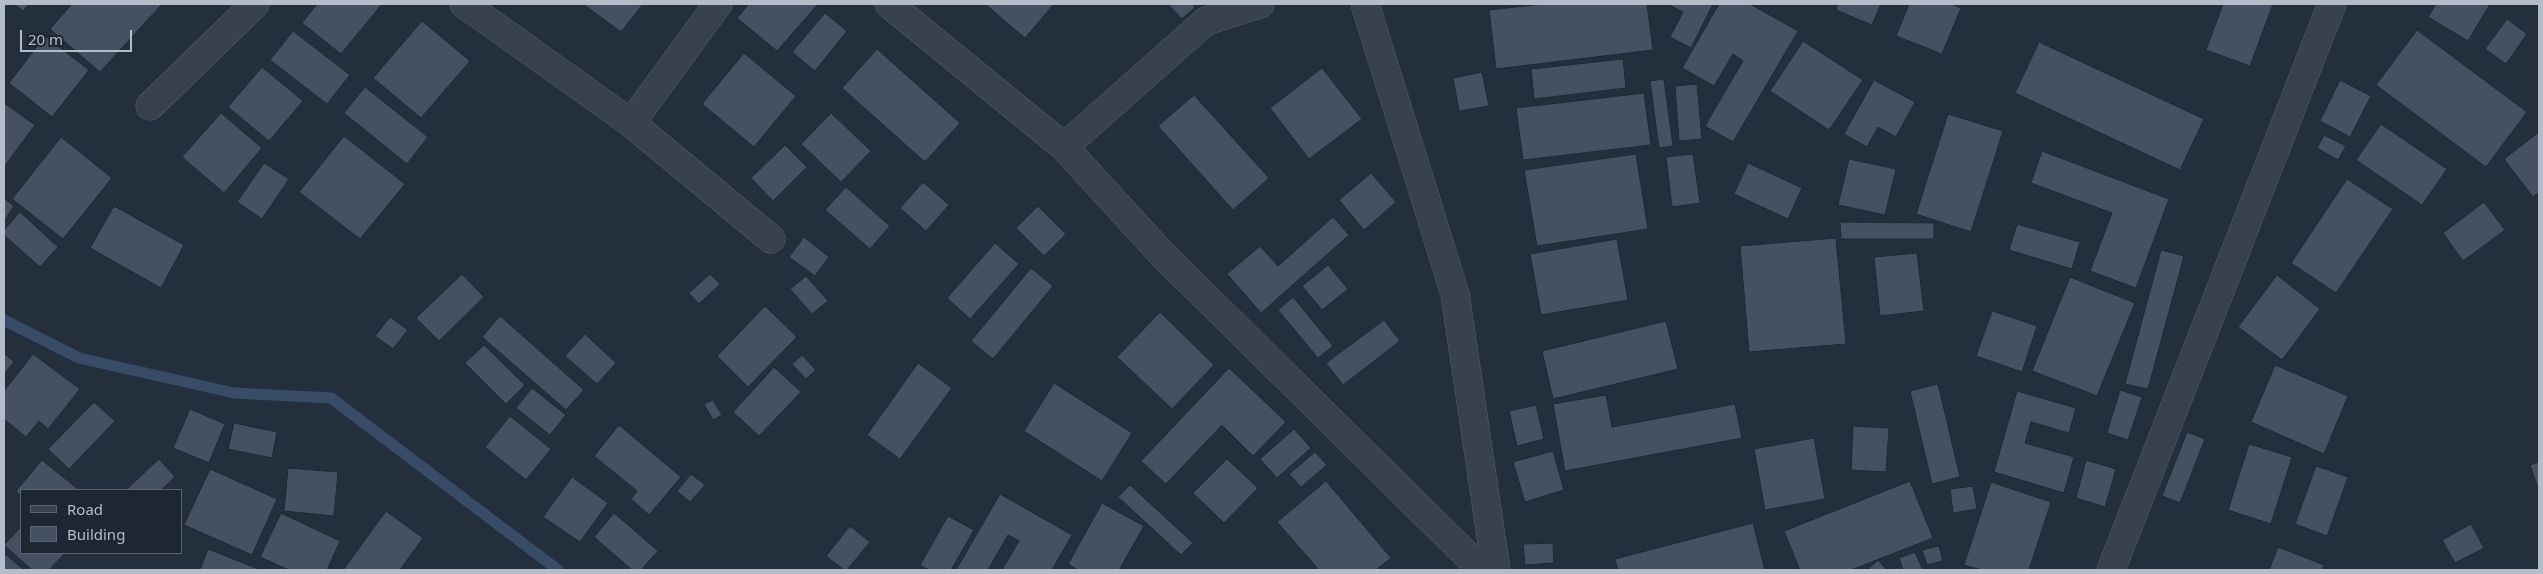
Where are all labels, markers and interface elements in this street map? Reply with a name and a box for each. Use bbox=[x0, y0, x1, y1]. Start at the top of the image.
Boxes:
scale bar bbox=[22, 20, 135, 52]
text: 20 m bbox=[28, 29, 63, 49]
legend bbox=[20, 489, 182, 554]
text: Road bbox=[67, 499, 103, 519]
text: Building bbox=[67, 524, 125, 544]

